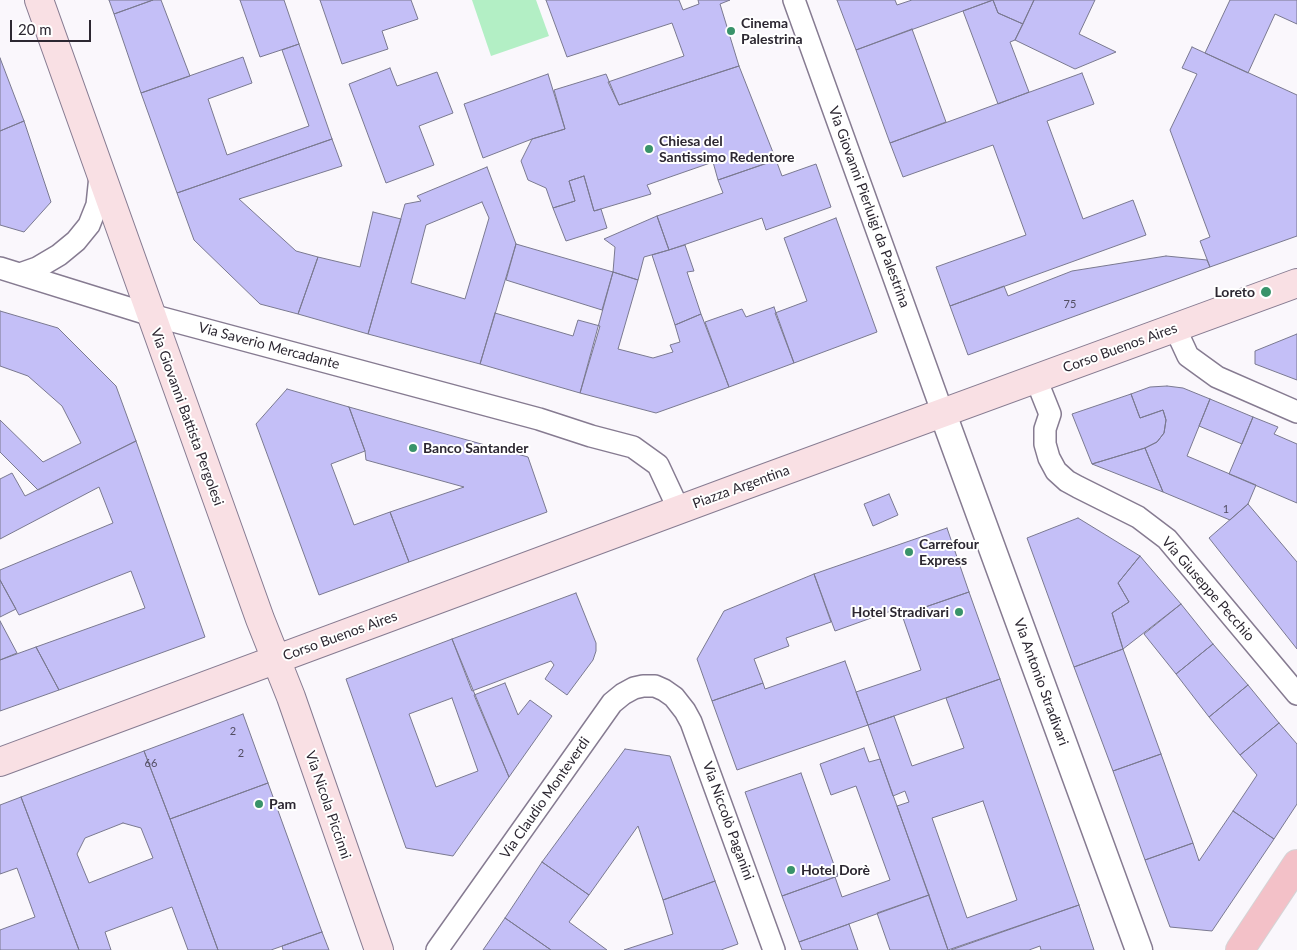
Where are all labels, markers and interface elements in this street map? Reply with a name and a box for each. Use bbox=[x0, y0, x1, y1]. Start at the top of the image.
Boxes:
scale bar bbox=[12, 10, 94, 42]
place label: Cinema Palestrina bbox=[741, 15, 803, 48]
text: 20 m bbox=[18, 20, 52, 38]
marker: Cinema Palestrina bbox=[725, 25, 737, 37]
street label: Via Giovanni Pierluigi da Palestrina bbox=[825, 104, 913, 310]
place label: Chiesa del Santissimo Redentore bbox=[659, 133, 794, 166]
marker: Chiesa del Santissimo Redentore bbox=[643, 143, 655, 155]
place label: Loreto bbox=[1214, 284, 1255, 300]
marker: Loreto bbox=[1259, 285, 1273, 299]
house number: 75 bbox=[1064, 297, 1076, 311]
street label: Via Saverio Mercadante bbox=[197, 319, 341, 373]
street label: Corso Buenos Aires bbox=[1061, 320, 1179, 376]
street label: Via Giovanni Battista Pergolesi bbox=[147, 326, 227, 508]
place label: Banco Santander bbox=[423, 440, 529, 456]
marker: Banco Santander bbox=[407, 442, 419, 454]
street label: Piazza Argentina bbox=[690, 462, 792, 512]
house number: 1 bbox=[1223, 502, 1229, 516]
street label: Via Giuseppe Pecchio bbox=[1158, 533, 1258, 645]
place label: Carrefour Express bbox=[919, 536, 979, 568]
marker: Carrefour Express bbox=[903, 546, 915, 558]
place label: Hotel Stradivari bbox=[852, 604, 949, 620]
marker: Hotel Stradivari bbox=[953, 606, 965, 618]
street label: Corso Buenos Aires bbox=[281, 608, 399, 664]
street label: Via Antonio Stradivari bbox=[1010, 616, 1072, 748]
house number: 2 bbox=[230, 724, 236, 738]
street label: Via Claudio Monteverdi bbox=[497, 734, 593, 862]
house number: 2 bbox=[238, 746, 244, 760]
street label: Via Nicola Piccinni bbox=[302, 749, 354, 861]
house number: 66 bbox=[145, 756, 157, 770]
street label: Via Niccolò Paganini bbox=[699, 759, 757, 883]
place label: Pam bbox=[269, 796, 296, 812]
marker: Pam bbox=[253, 798, 265, 810]
place label: Hotel Dorè bbox=[801, 862, 870, 878]
marker: Hotel Dorè bbox=[785, 864, 797, 876]

